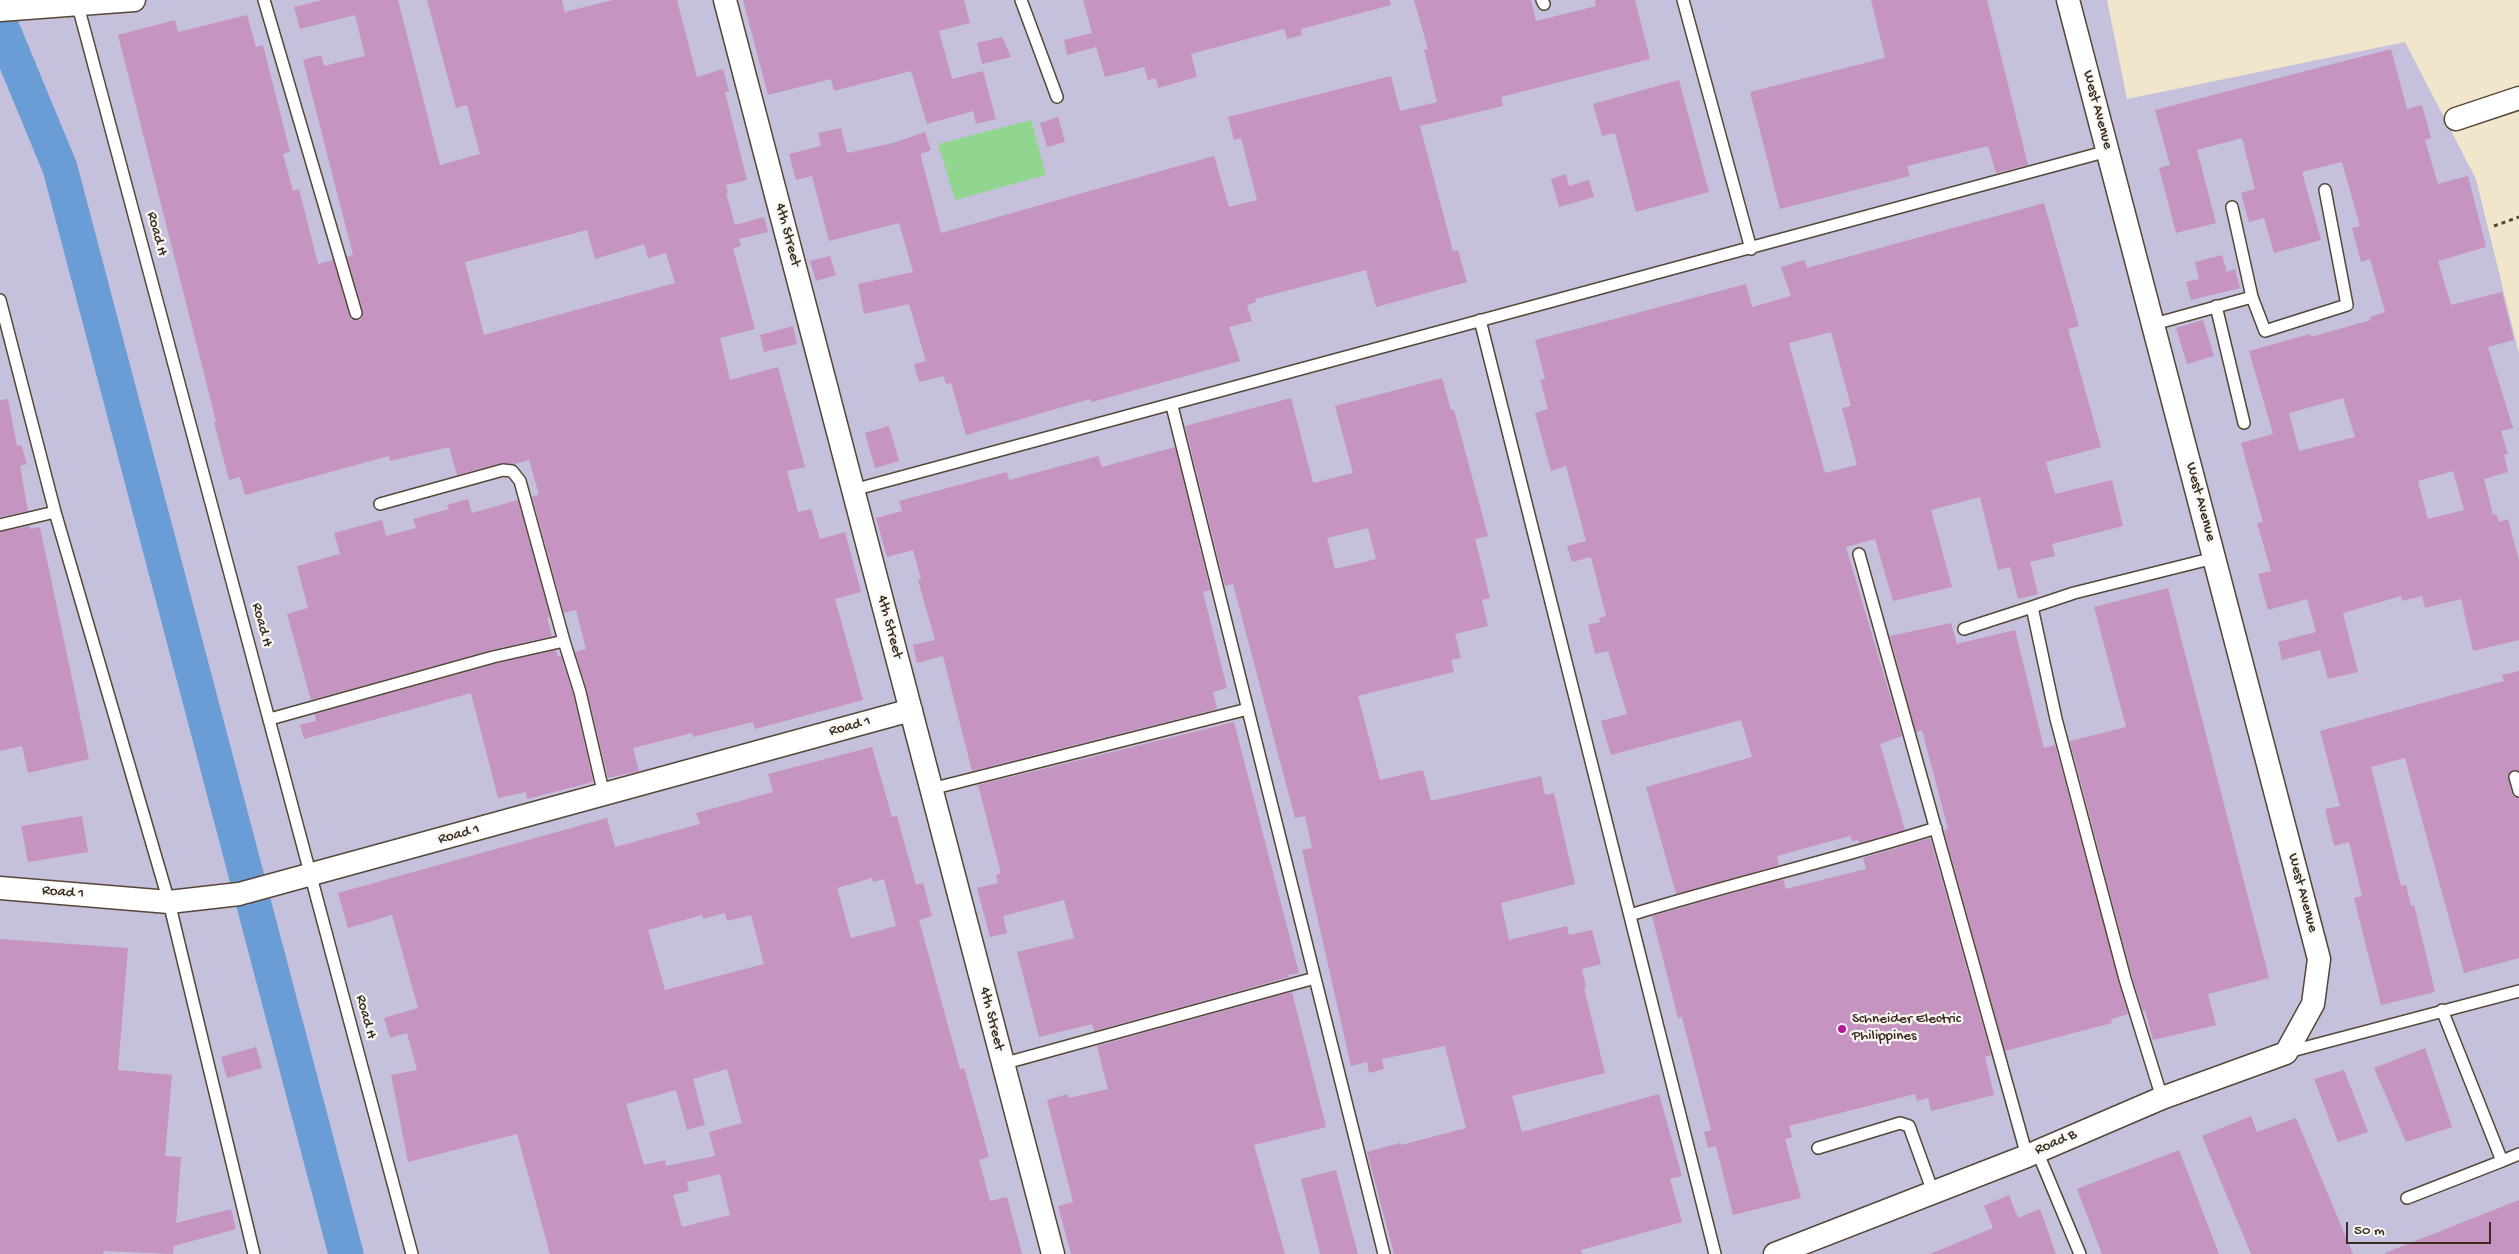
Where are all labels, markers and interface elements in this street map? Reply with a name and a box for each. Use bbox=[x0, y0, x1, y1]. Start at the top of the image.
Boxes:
street label: West Avenue bbox=[2078, 69, 2116, 151]
street label: 4th Street bbox=[770, 201, 804, 269]
street label: Road H bbox=[141, 210, 171, 258]
street label: West Avenue bbox=[2181, 461, 2219, 543]
street label: 4th Street bbox=[872, 593, 906, 661]
street label: Road H bbox=[246, 601, 276, 649]
street label: Road 1 bbox=[827, 713, 873, 741]
street label: Road 1 bbox=[436, 821, 482, 849]
street label: West Avenue bbox=[2283, 852, 2321, 934]
street label: Road 1 bbox=[41, 882, 85, 904]
street label: 4th Street bbox=[974, 985, 1008, 1053]
street label: Road H bbox=[350, 993, 380, 1041]
place label: Schneider Electric Philippines bbox=[1852, 1011, 1961, 1046]
marker: Schneider Electric Philippines bbox=[1836, 1023, 1848, 1035]
street label: Road B bbox=[2032, 1126, 2080, 1160]
scale bar bbox=[2349, 1212, 2494, 1244]
text: 50 m bbox=[2354, 1222, 2385, 1240]

